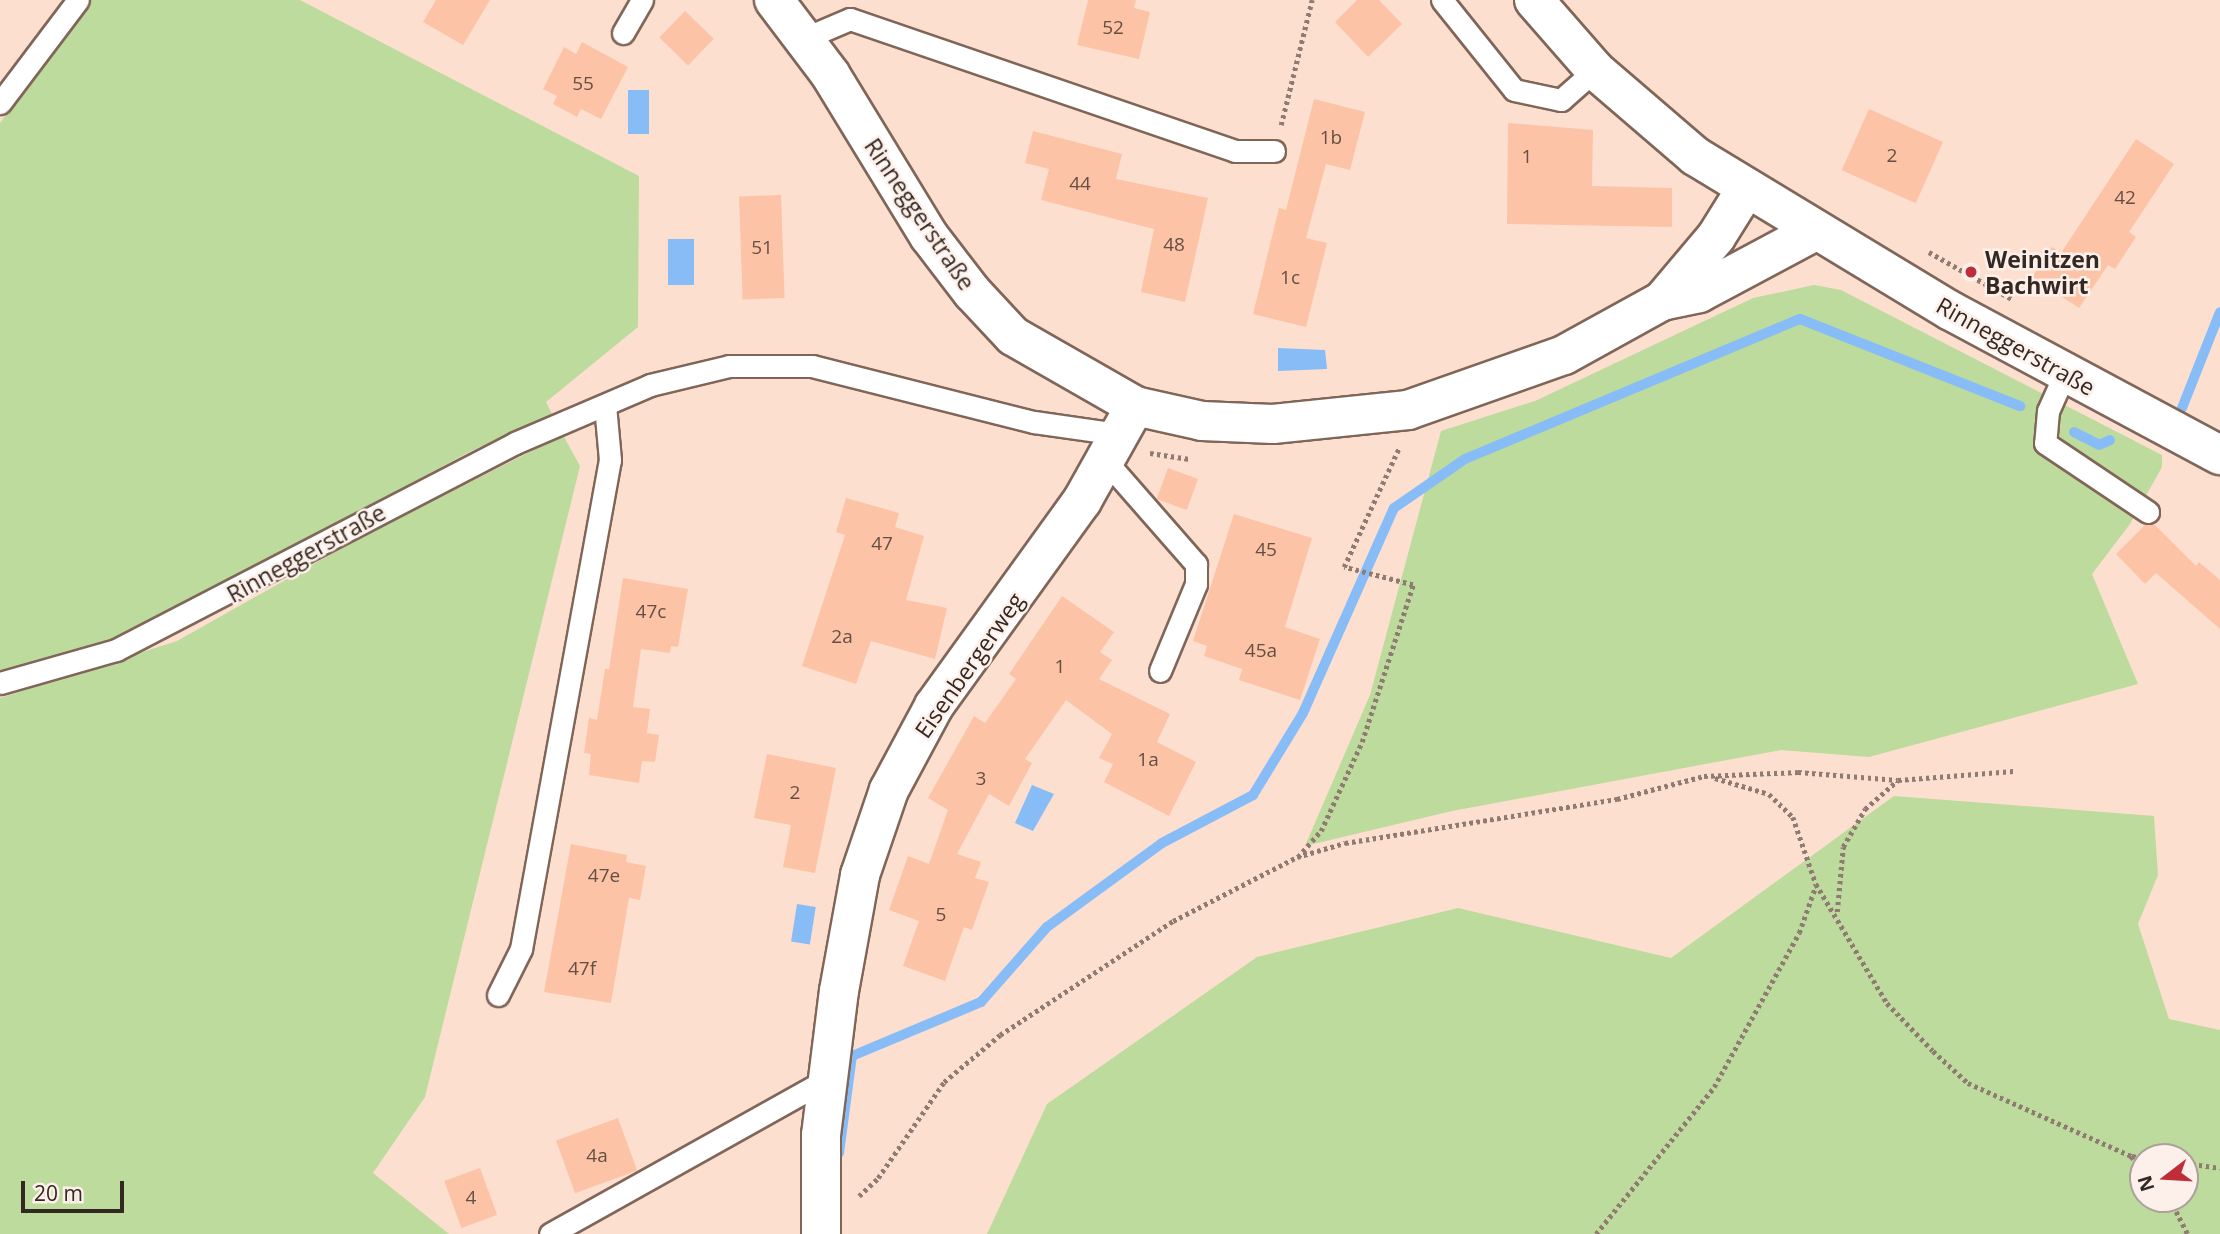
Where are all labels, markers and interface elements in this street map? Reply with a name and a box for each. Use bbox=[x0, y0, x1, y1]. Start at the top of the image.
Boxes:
house number: 52 bbox=[1102, 17, 1124, 39]
house number: 55 bbox=[572, 73, 594, 95]
house number: 1b bbox=[1320, 127, 1342, 149]
street label: Rinneggerstraße bbox=[859, 133, 981, 295]
house number: 2 bbox=[1887, 145, 1897, 167]
house number: 1 bbox=[1522, 146, 1532, 168]
house number: 44 bbox=[1069, 173, 1091, 195]
house number: 42 bbox=[2114, 187, 2136, 209]
house number: 48 bbox=[1163, 234, 1185, 256]
house number: 51 bbox=[751, 237, 773, 259]
place label: Weinitzen Bachwirt bbox=[1985, 245, 2100, 299]
marker: Weinitzen Bachwirt bbox=[1963, 264, 1979, 280]
house number: 1c bbox=[1280, 267, 1300, 289]
street label: Rinneggerstraße bbox=[1932, 291, 2100, 401]
street label: Rinneggerstraße bbox=[222, 498, 390, 608]
house number: 47 bbox=[871, 533, 893, 555]
house number: 45 bbox=[1255, 539, 1277, 561]
street label: Eisenbergerweg bbox=[909, 587, 1029, 743]
house number: 47c bbox=[636, 601, 666, 623]
house number: 2a bbox=[831, 626, 853, 648]
house number: 45a bbox=[1245, 640, 1277, 662]
house number: 1 bbox=[1055, 656, 1065, 678]
house number: 1a bbox=[1137, 749, 1159, 771]
house number: 3 bbox=[976, 768, 986, 790]
house number: 2 bbox=[790, 782, 800, 804]
house number: 47e bbox=[588, 865, 620, 887]
house number: 5 bbox=[936, 904, 946, 926]
house number: 47f bbox=[568, 958, 596, 980]
north arrow bbox=[2129, 1143, 2199, 1213]
house number: 4a bbox=[586, 1145, 608, 1167]
scale bar bbox=[24, 1168, 128, 1212]
text: N bbox=[2131, 1172, 2161, 1195]
text: 20 m bbox=[34, 1179, 83, 1207]
house number: 4 bbox=[466, 1187, 476, 1209]

